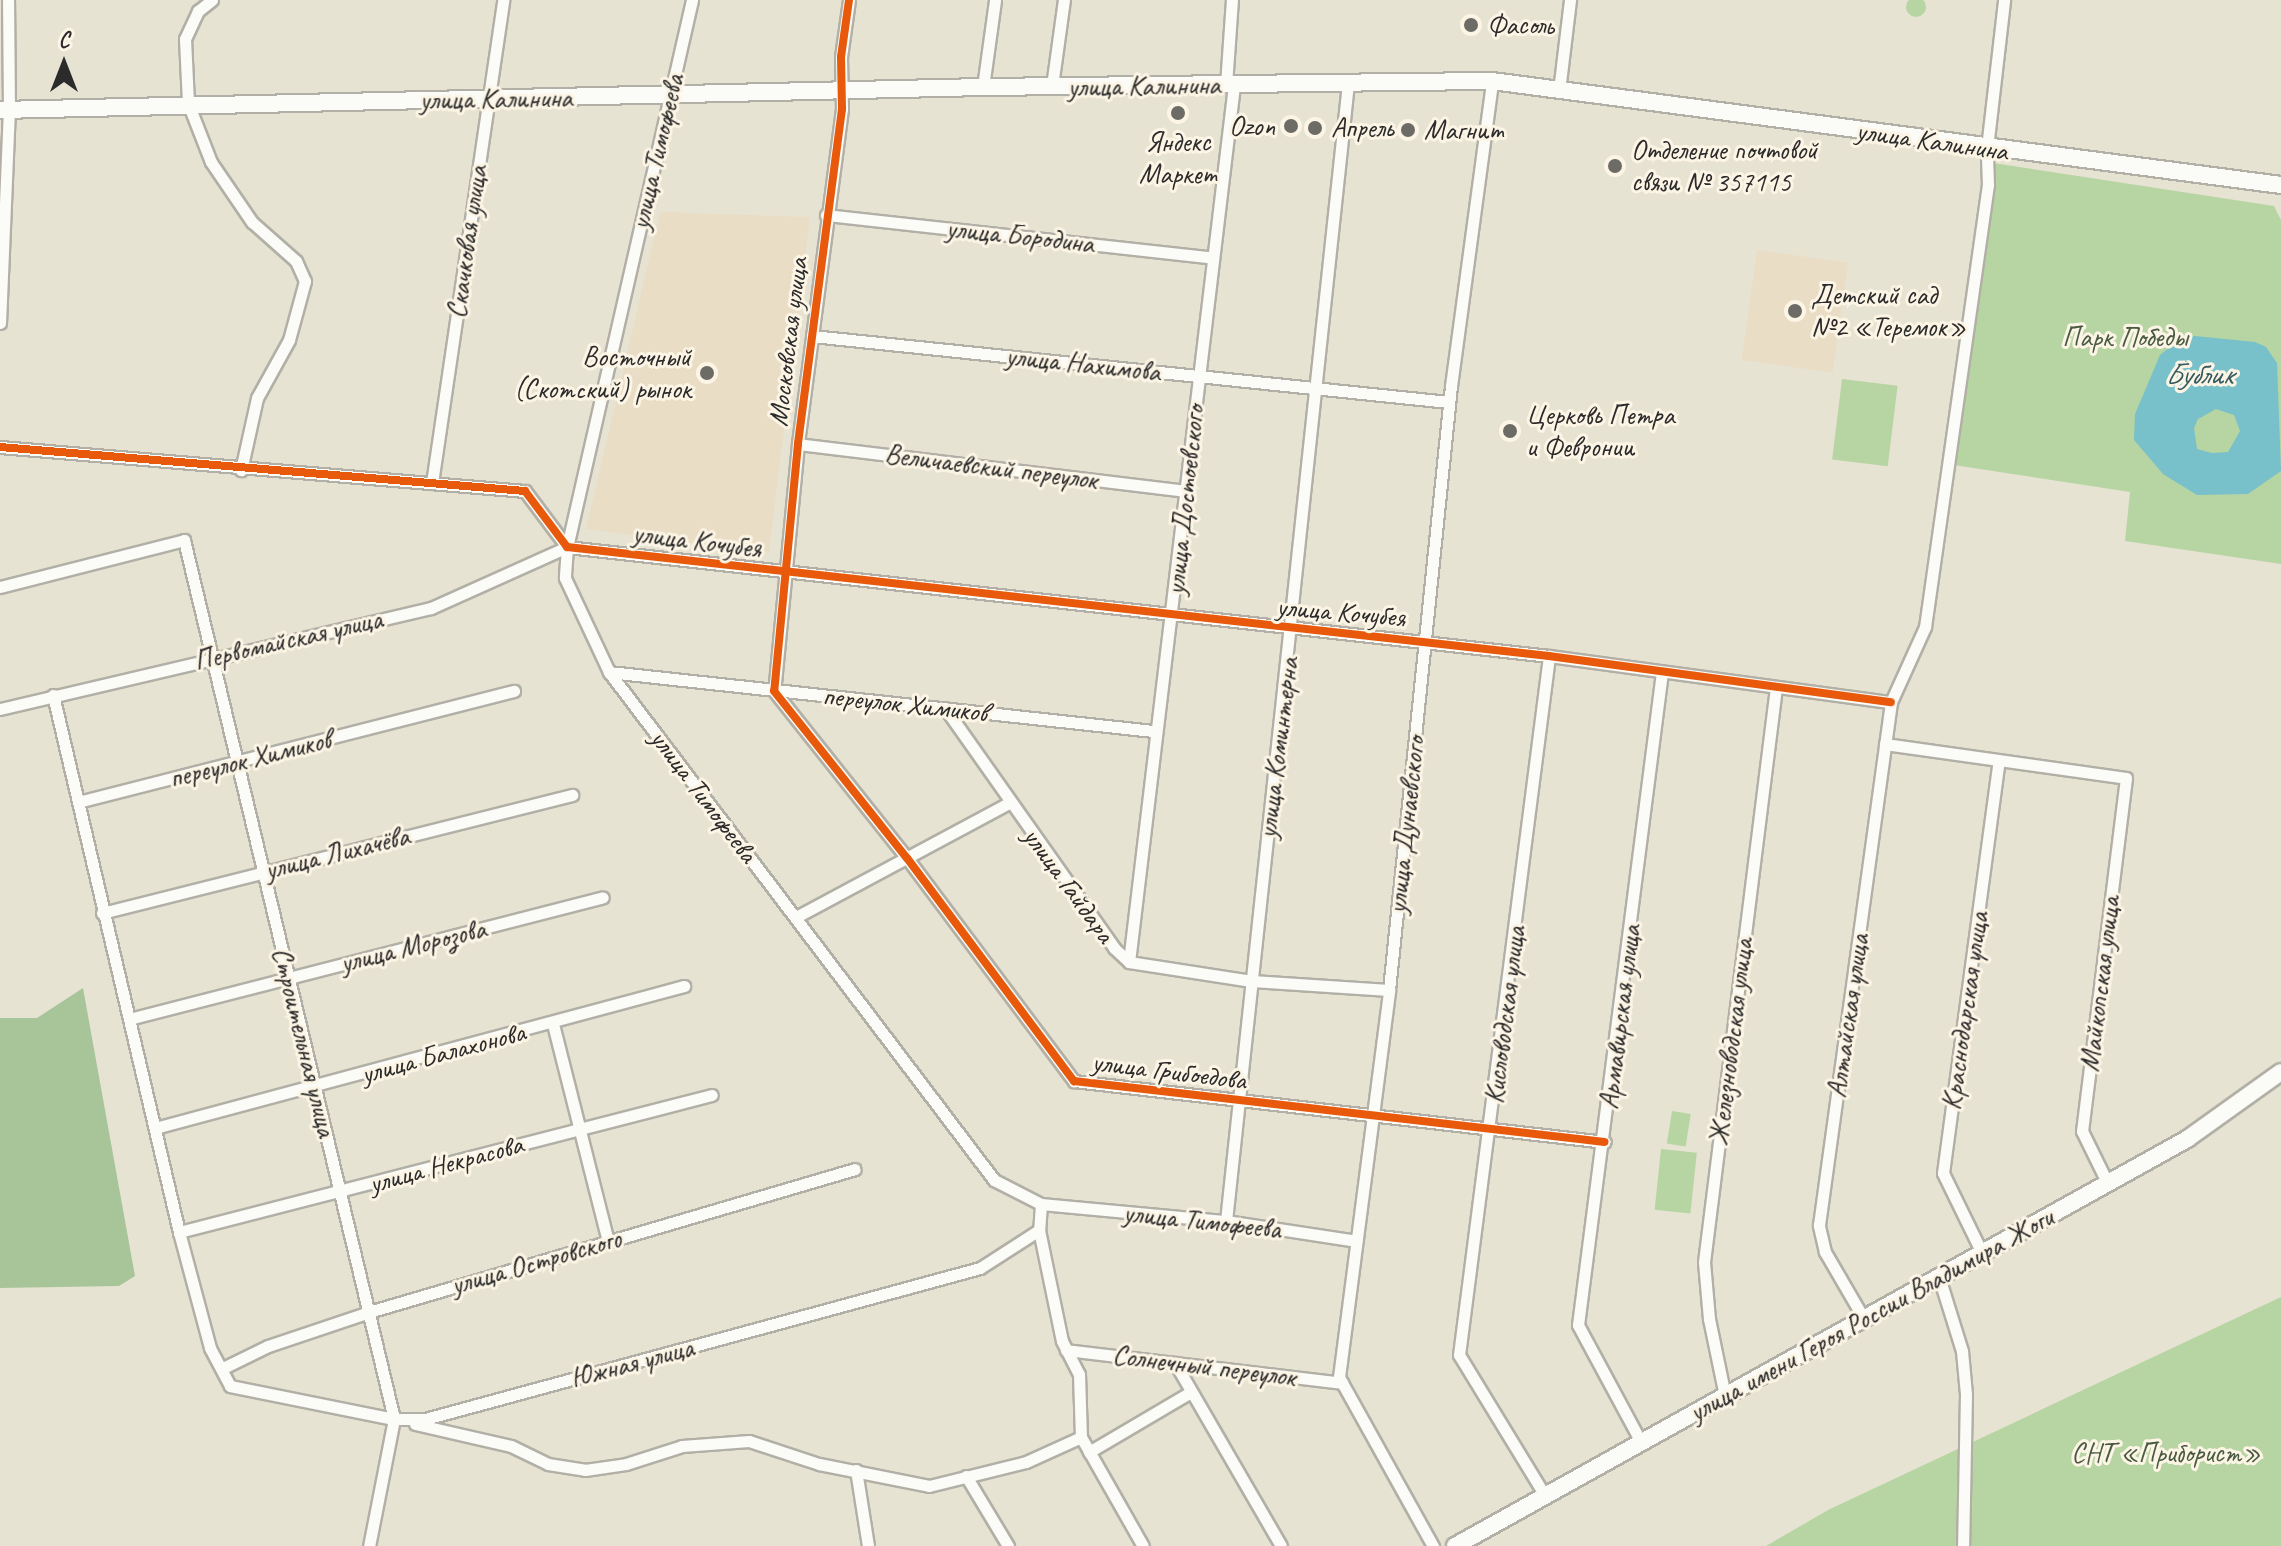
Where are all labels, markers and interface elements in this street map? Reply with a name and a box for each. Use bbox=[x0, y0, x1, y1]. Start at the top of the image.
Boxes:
place label: Фасоль bbox=[1487, 8, 1554, 42]
marker: Фасоль bbox=[1462, 16, 1480, 34]
north arrow bbox=[24, 24, 104, 104]
text: С bbox=[59, 26, 69, 54]
street label: улица Калинина bbox=[1067, 68, 1221, 104]
street label: улица Тимофеева bbox=[623, 71, 691, 233]
street label: улица Калинина bbox=[419, 81, 573, 117]
marker: Яндекс Маркет bbox=[1169, 104, 1187, 122]
place label: Ozon bbox=[1229, 109, 1275, 143]
place label: Апрель bbox=[1331, 111, 1394, 145]
place label: Магнит bbox=[1424, 113, 1504, 147]
street label: улица Калинина bbox=[1854, 114, 2010, 168]
marker: Ozon bbox=[1282, 117, 1300, 135]
marker: Апрель bbox=[1306, 119, 1324, 137]
marker: Магнит bbox=[1399, 121, 1417, 139]
place label: Яндекс Маркет bbox=[1139, 125, 1217, 191]
place label: Отделение почтовой связи № 357115 bbox=[1631, 133, 1820, 199]
marker: Отделение почтовой связи № 357115 bbox=[1606, 157, 1624, 175]
street label: Скачковая улица bbox=[439, 162, 495, 322]
street label: улица Бородина bbox=[945, 212, 1095, 260]
street label: Московская улица bbox=[761, 255, 815, 429]
place label: Детский сад №2 «Теремок» bbox=[1811, 278, 1966, 344]
marker: Детский сад №2 «Теремок» bbox=[1786, 302, 1804, 320]
park label: Парк Победы bbox=[2063, 320, 2187, 354]
street label: улица Нахимова bbox=[1003, 339, 1163, 389]
place label: Восточный (Скотский) рынок bbox=[514, 340, 691, 406]
water label: Бублик bbox=[2165, 356, 2233, 392]
marker: Восточный (Скотский) рынок bbox=[698, 364, 716, 382]
place label: Церковь Петра и Февронии bbox=[1526, 398, 1671, 464]
street label: улица Достоевского bbox=[1158, 402, 1212, 598]
marker: Церковь Петра и Февронии bbox=[1501, 422, 1519, 440]
street label: Величаевский переулок bbox=[883, 437, 1099, 497]
street label: улица Кочубея bbox=[631, 516, 763, 566]
street label: улица Кочубея bbox=[1275, 590, 1407, 634]
street label: Первомайская улица bbox=[190, 602, 386, 678]
street label: улица Коминтерна bbox=[1250, 657, 1306, 839]
street label: переулок Химиков bbox=[822, 679, 988, 729]
street label: переулок Химиков bbox=[166, 723, 334, 795]
street label: улица Тимофеева bbox=[643, 723, 765, 869]
street label: улица Дунаевского bbox=[1380, 734, 1432, 916]
street label: улица Лихачёва bbox=[261, 819, 413, 887]
street label: улица Гайдара bbox=[1016, 821, 1122, 949]
street label: Майкопская улица bbox=[2073, 894, 2127, 1074]
street label: Краснодарская улица bbox=[1934, 908, 1996, 1114]
street label: улица Морозова bbox=[336, 912, 490, 980]
street label: Армавирская улица bbox=[1592, 922, 1648, 1112]
street label: Кисловодская улица bbox=[1477, 923, 1533, 1107]
street label: Алтайская улица bbox=[1820, 931, 1876, 1101]
street label: Железноводская улица bbox=[1702, 936, 1760, 1148]
street label: Строительная улица bbox=[264, 943, 344, 1141]
street label: улица Балахонова bbox=[357, 1015, 529, 1091]
street label: улица Грибоедова bbox=[1091, 1045, 1247, 1097]
street label: улица Некрасова bbox=[365, 1127, 527, 1201]
street label: улица Тимофеева bbox=[1122, 1196, 1282, 1246]
street label: улица имени Героя России Владимира Жоги bbox=[1682, 1200, 2060, 1430]
street label: улица Островского bbox=[446, 1221, 626, 1303]
street label: Южная улица bbox=[566, 1330, 698, 1396]
street label: Солнечный переулок bbox=[1111, 1338, 1297, 1394]
park label: СНТ «Приборист» bbox=[2071, 1436, 2261, 1470]

